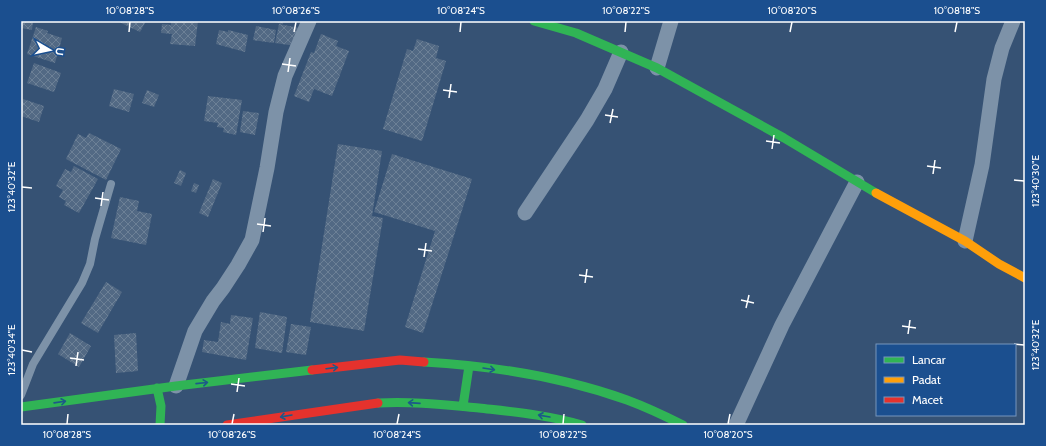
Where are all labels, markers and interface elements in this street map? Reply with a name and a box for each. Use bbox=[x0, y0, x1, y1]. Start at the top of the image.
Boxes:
text: 10°08'28"S bbox=[106, 4, 154, 17]
text: 10°08'26"S bbox=[272, 4, 320, 17]
text: 10°08'24"S bbox=[437, 4, 485, 17]
text: 10°08'22"S bbox=[602, 4, 650, 17]
text: 10°08'20"S bbox=[767, 4, 817, 17]
text: 10°08'18"S bbox=[934, 4, 980, 17]
north arrow bbox=[30, 30, 70, 70]
text: U bbox=[52, 47, 67, 57]
text: 123°40'30"E bbox=[1029, 154, 1042, 207]
text: 123°40'32"E bbox=[5, 161, 18, 212]
text: 123°40'32"E bbox=[1029, 319, 1042, 370]
text: 123°40'34"E bbox=[5, 324, 18, 375]
legend bbox=[876, 344, 1016, 416]
text: Lancar bbox=[912, 352, 946, 367]
one-way arrow bbox=[325, 364, 338, 372]
one-way arrow bbox=[482, 365, 495, 373]
text: Padat bbox=[912, 372, 941, 387]
one-way arrow bbox=[195, 379, 208, 387]
text: Macet bbox=[912, 392, 943, 407]
one-way arrow bbox=[53, 398, 66, 406]
one-way arrow bbox=[408, 399, 421, 406]
one-way arrow bbox=[538, 412, 551, 420]
one-way arrow bbox=[279, 413, 292, 421]
text: 10°08'28"S bbox=[43, 428, 91, 441]
text: 10°08'26"S bbox=[208, 428, 256, 441]
text: 10°08'24"S bbox=[373, 428, 421, 441]
text: 10°08'22"S bbox=[539, 428, 587, 441]
text: 10°08'20"S bbox=[703, 428, 753, 441]

